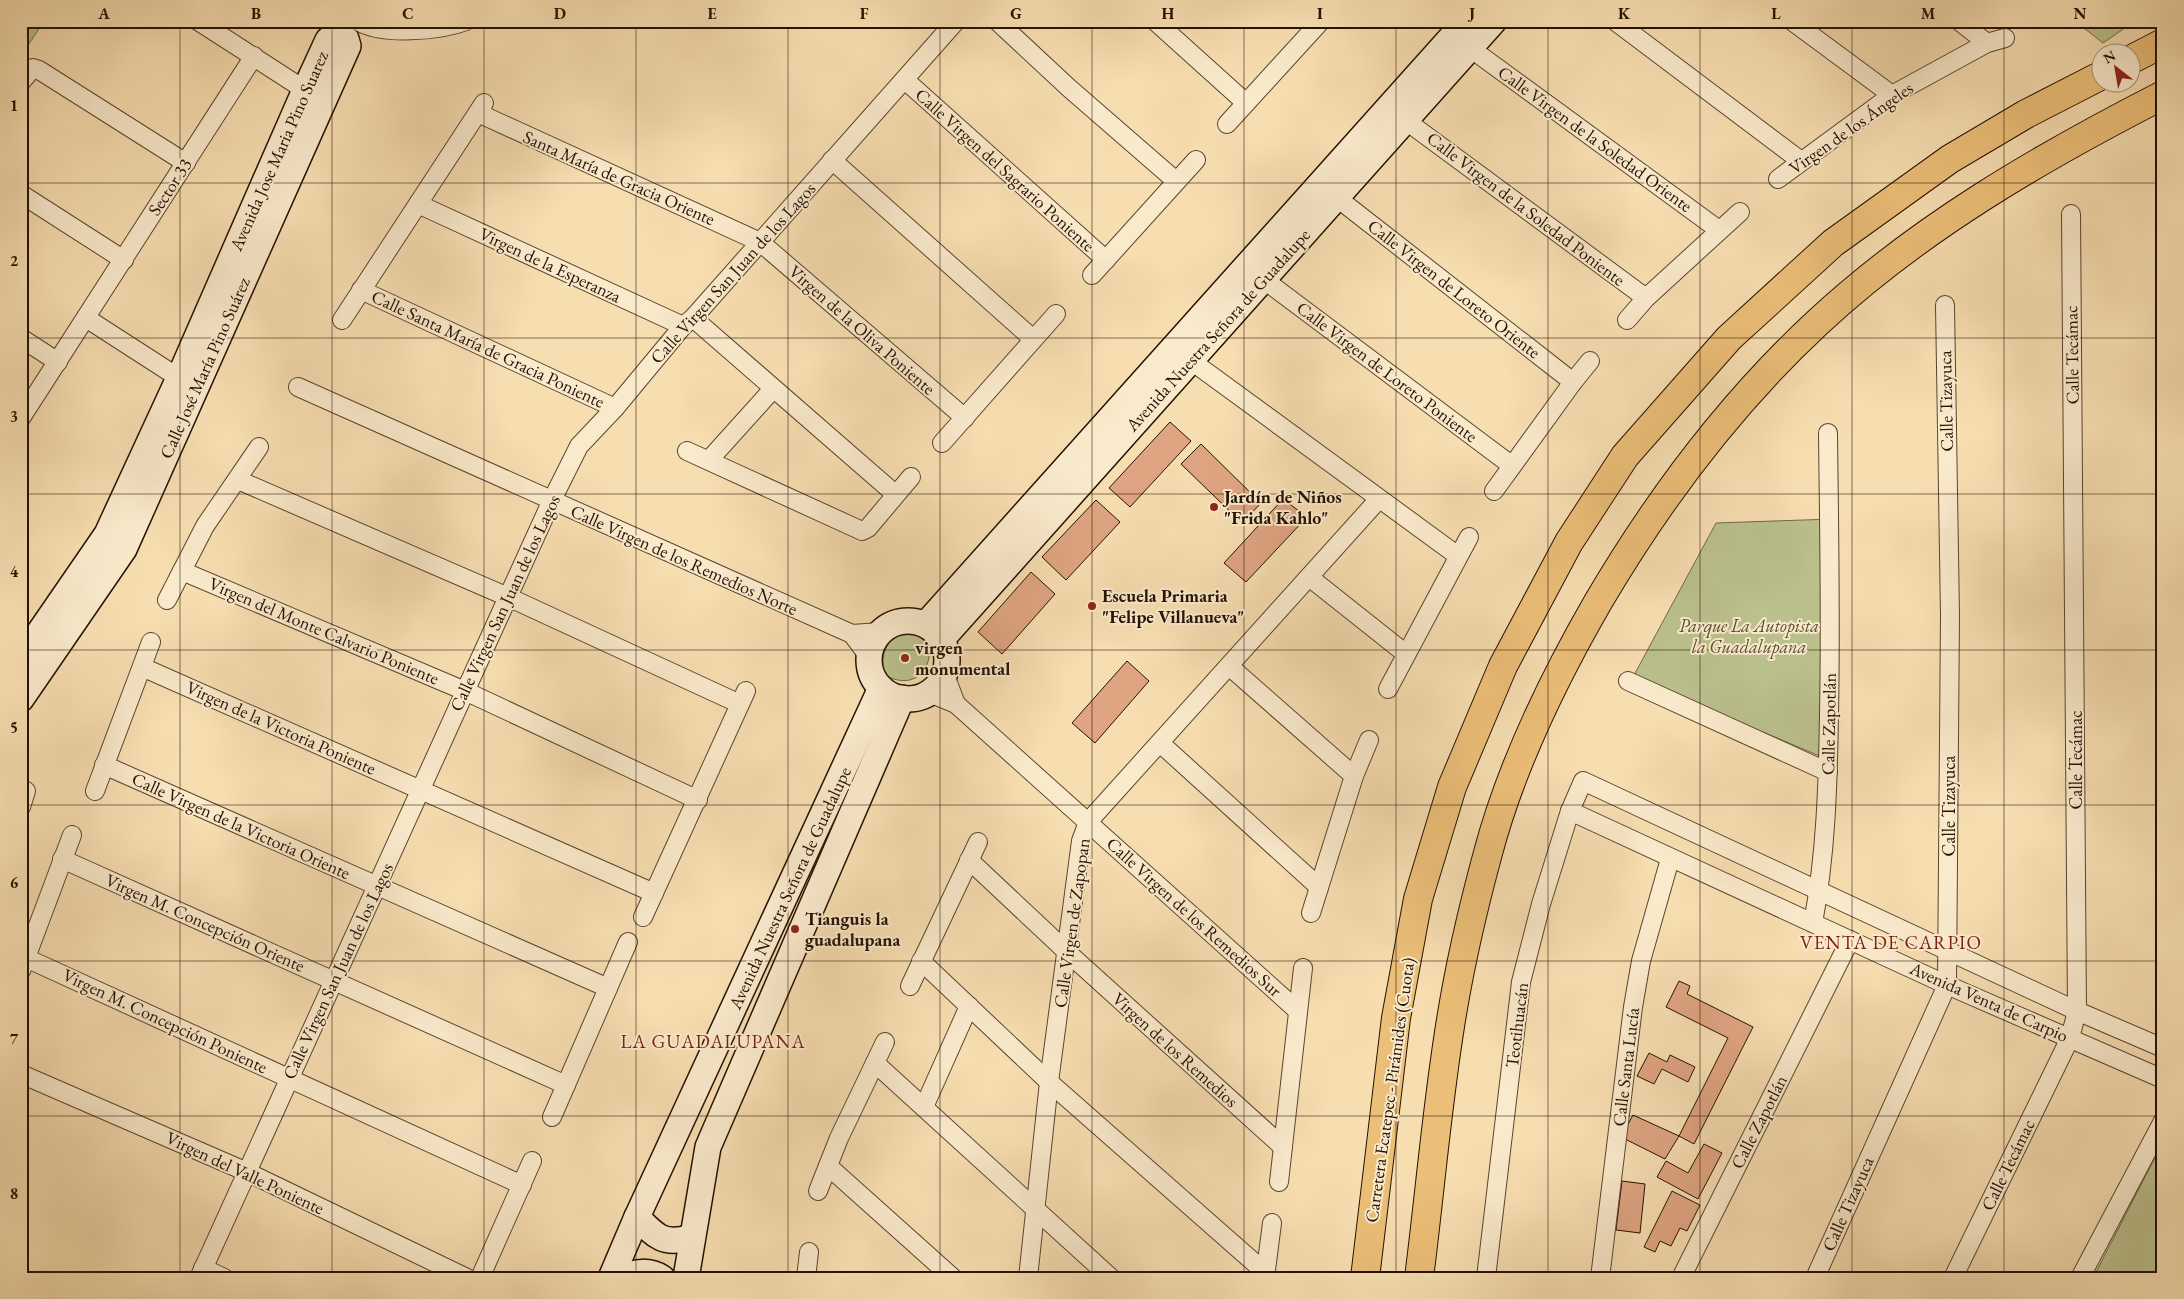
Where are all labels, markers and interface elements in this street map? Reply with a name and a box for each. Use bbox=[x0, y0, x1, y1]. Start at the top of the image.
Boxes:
text: A bbox=[97, 3, 110, 24]
text: B bbox=[251, 3, 261, 24]
text: C bbox=[402, 3, 414, 24]
text: D bbox=[554, 3, 566, 24]
text: E bbox=[707, 3, 717, 24]
text: F bbox=[860, 3, 869, 24]
text: G bbox=[1010, 3, 1022, 24]
text: H bbox=[1162, 3, 1175, 24]
text: I bbox=[1317, 3, 1323, 24]
text: J bbox=[1467, 3, 1475, 24]
text: K bbox=[1618, 3, 1631, 24]
text: L bbox=[1771, 3, 1781, 24]
text: M bbox=[1921, 3, 1936, 24]
text: N bbox=[2074, 3, 2087, 24]
north arrow bbox=[2092, 42, 2142, 92]
text: N bbox=[2100, 46, 2119, 67]
street label: Avenida Jose Maria Pino Suarez bbox=[224, 47, 333, 255]
street label: Calle Virgen de la Soledad Oriente bbox=[1494, 60, 1697, 217]
street label: Virgen de los Ángeles bbox=[1784, 76, 1917, 179]
street label: Calle Virgen del Sagrario Poniente bbox=[911, 83, 1100, 256]
text: 1 bbox=[10, 95, 18, 116]
street label: Santa María de Gracia Oriente bbox=[520, 125, 719, 230]
street label: Calle Virgen de la Soledad Poniente bbox=[1423, 126, 1630, 291]
street label: Sector 33 bbox=[143, 154, 197, 220]
street label: Calle Virgen San Juan de los Lagos bbox=[645, 177, 820, 368]
street label: Calle Virgen de Loreto Oriente bbox=[1363, 214, 1545, 363]
street label: Virgen de la Esperanza bbox=[476, 222, 626, 308]
street label: Avenida Nuestra Señora de Guadalupe bbox=[1120, 223, 1315, 437]
text: 2 bbox=[10, 250, 19, 271]
street label: Virgen de la Oliva Poniente bbox=[784, 260, 940, 400]
street label: Calle José María Pino Suárez bbox=[154, 273, 255, 462]
street label: Calle Santa María de Gracia Poniente bbox=[368, 284, 608, 413]
street label: Calle Virgen de Loreto Poniente bbox=[1292, 296, 1482, 447]
street label: Calle Tecámac bbox=[2059, 305, 2084, 405]
street label: Calle Tizayuca bbox=[1933, 349, 1958, 452]
text: 3 bbox=[10, 406, 18, 427]
place label: Jardín de Niños "Frida Kahlo" bbox=[1222, 485, 1342, 529]
street label: Calle Virgen San Juan de los Lagos bbox=[444, 491, 565, 715]
street label: Calle Virgen de los Remedios Norte bbox=[567, 499, 801, 620]
marker: Jardín de Niños "Frida Kahlo" bbox=[1208, 501, 1220, 513]
text: 4 bbox=[10, 561, 19, 582]
street label: Virgen del Monte Calvario Poniente bbox=[206, 572, 443, 690]
place label: Escuela Primaria "Felipe Villanueva" bbox=[1102, 584, 1244, 628]
marker: Escuela Primaria "Felipe Villanueva" bbox=[1086, 600, 1098, 612]
park label: Parque La Autopista la Guadalupana bbox=[1679, 614, 1819, 659]
place label: virgen monumental bbox=[915, 636, 1010, 680]
marker: virgen monumental bbox=[899, 652, 911, 664]
street label: Calle Zapotlán bbox=[1816, 672, 1841, 775]
street label: Virgen de la Victoria Poniente bbox=[183, 675, 380, 780]
street label: Calle Tecámac bbox=[2064, 711, 2087, 809]
text: 5 bbox=[10, 717, 18, 738]
street label: Calle Tizayuca bbox=[1937, 755, 1960, 857]
street label: Avenida Nuestra Señora de Guadalupe bbox=[723, 763, 856, 1014]
street label: Calle Virgen de la Victoria Oriente bbox=[128, 767, 354, 884]
street label: Calle Virgen de los Remedios Sur bbox=[1102, 832, 1287, 1001]
street label: Calle Virgen de Zapopan bbox=[1048, 836, 1095, 1009]
street label: Calle Virgen San Juan de los Lagos bbox=[277, 859, 398, 1083]
street label: Virgen M. Concepción Oriente bbox=[102, 868, 308, 977]
text: 6 bbox=[10, 872, 19, 893]
place label: Tianguis la guadalupana bbox=[805, 907, 900, 951]
marker: Tianguis la guadalupana bbox=[789, 923, 801, 935]
district label: VENTA DE CARPIO bbox=[1800, 930, 1982, 955]
street label: Carretera Ecatepec - Pirámides (Cuota) bbox=[1359, 956, 1420, 1224]
street label: Avenida Venta de Carpio bbox=[1905, 956, 2072, 1047]
street label: Virgen M. Concepción Poniente bbox=[59, 963, 271, 1078]
street label: Teotihuacán bbox=[1500, 981, 1533, 1069]
street label: Virgen de los Remedios bbox=[1108, 987, 1243, 1112]
street label: Calle Santa Lucía bbox=[1607, 1005, 1644, 1128]
text: 7 bbox=[10, 1028, 19, 1049]
district label: LA GUADALUPANA bbox=[620, 1029, 806, 1054]
street label: Calle Zapotlán bbox=[1725, 1071, 1792, 1173]
street label: Calle Tecámac bbox=[1976, 1115, 2040, 1214]
street label: Virgen del Valle Poniente bbox=[162, 1126, 328, 1219]
street label: Calle Tizayuca bbox=[1816, 1152, 1879, 1255]
text: 8 bbox=[10, 1183, 18, 1204]

